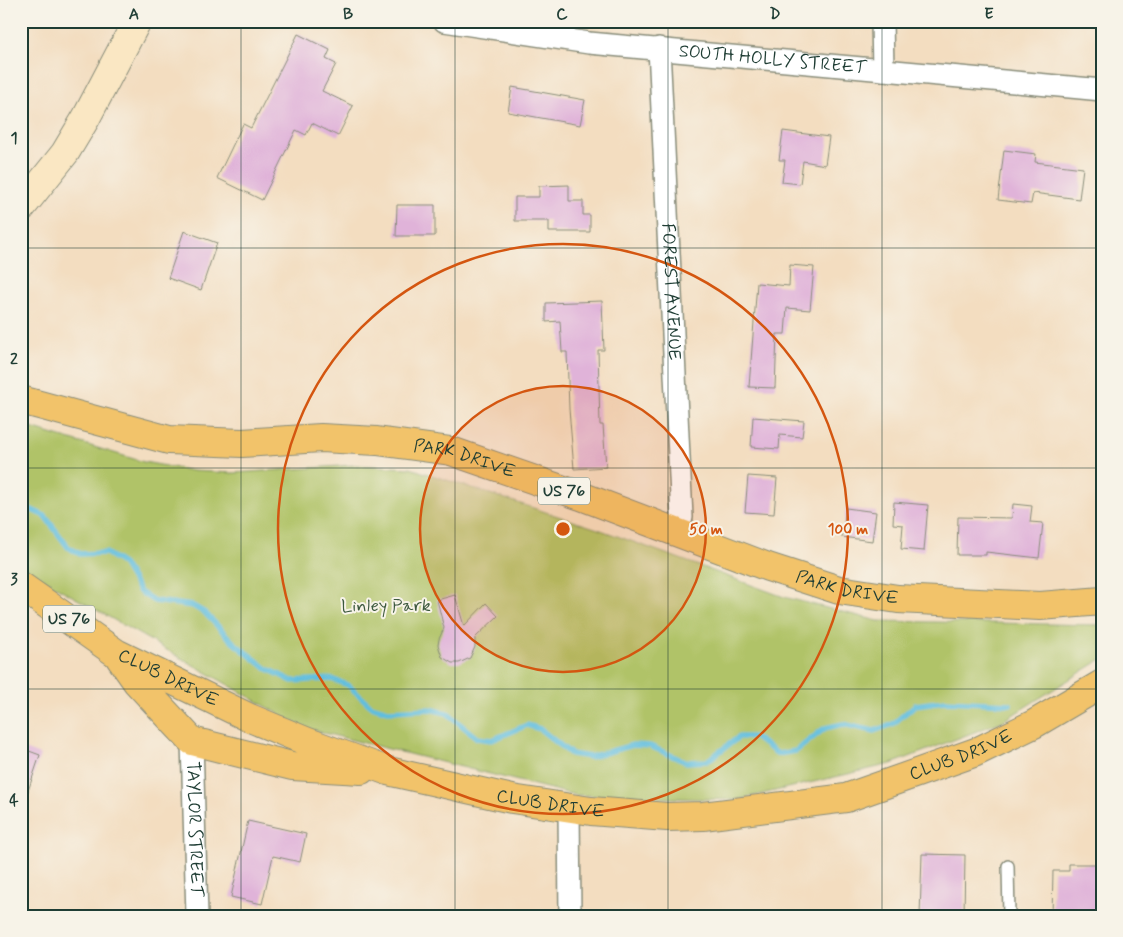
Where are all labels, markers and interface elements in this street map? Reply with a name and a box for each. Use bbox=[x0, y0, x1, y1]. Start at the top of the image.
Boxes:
text: A bbox=[129, 4, 139, 25]
text: B bbox=[343, 4, 353, 25]
text: C bbox=[556, 4, 568, 25]
text: D bbox=[769, 4, 781, 25]
text: E bbox=[984, 4, 994, 25]
street label: SOUTH HOLLY STREET bbox=[678, 39, 868, 80]
text: 1 bbox=[10, 128, 18, 149]
street label: FOREST AVENUE bbox=[656, 223, 686, 361]
text: 2 bbox=[10, 349, 18, 370]
street label: PARK DRIVE bbox=[412, 434, 519, 484]
road number: US 76 bbox=[538, 478, 590, 504]
centre of rings bbox=[554, 520, 572, 538]
text: 50 m bbox=[689, 520, 723, 540]
text: 100 m bbox=[828, 520, 868, 540]
street label: PARK DRIVE bbox=[793, 565, 900, 611]
text: 3 bbox=[10, 569, 18, 590]
park label: Linley Park bbox=[341, 594, 431, 618]
road number: US 76 bbox=[43, 606, 95, 632]
street label: CLUB DRIVE bbox=[114, 644, 222, 713]
street label: CLUB DRIVE bbox=[906, 724, 1017, 787]
street label: TAYLOR STREET bbox=[181, 761, 208, 898]
street label: CLUB DRIVE bbox=[494, 784, 606, 824]
text: 4 bbox=[9, 790, 19, 811]

